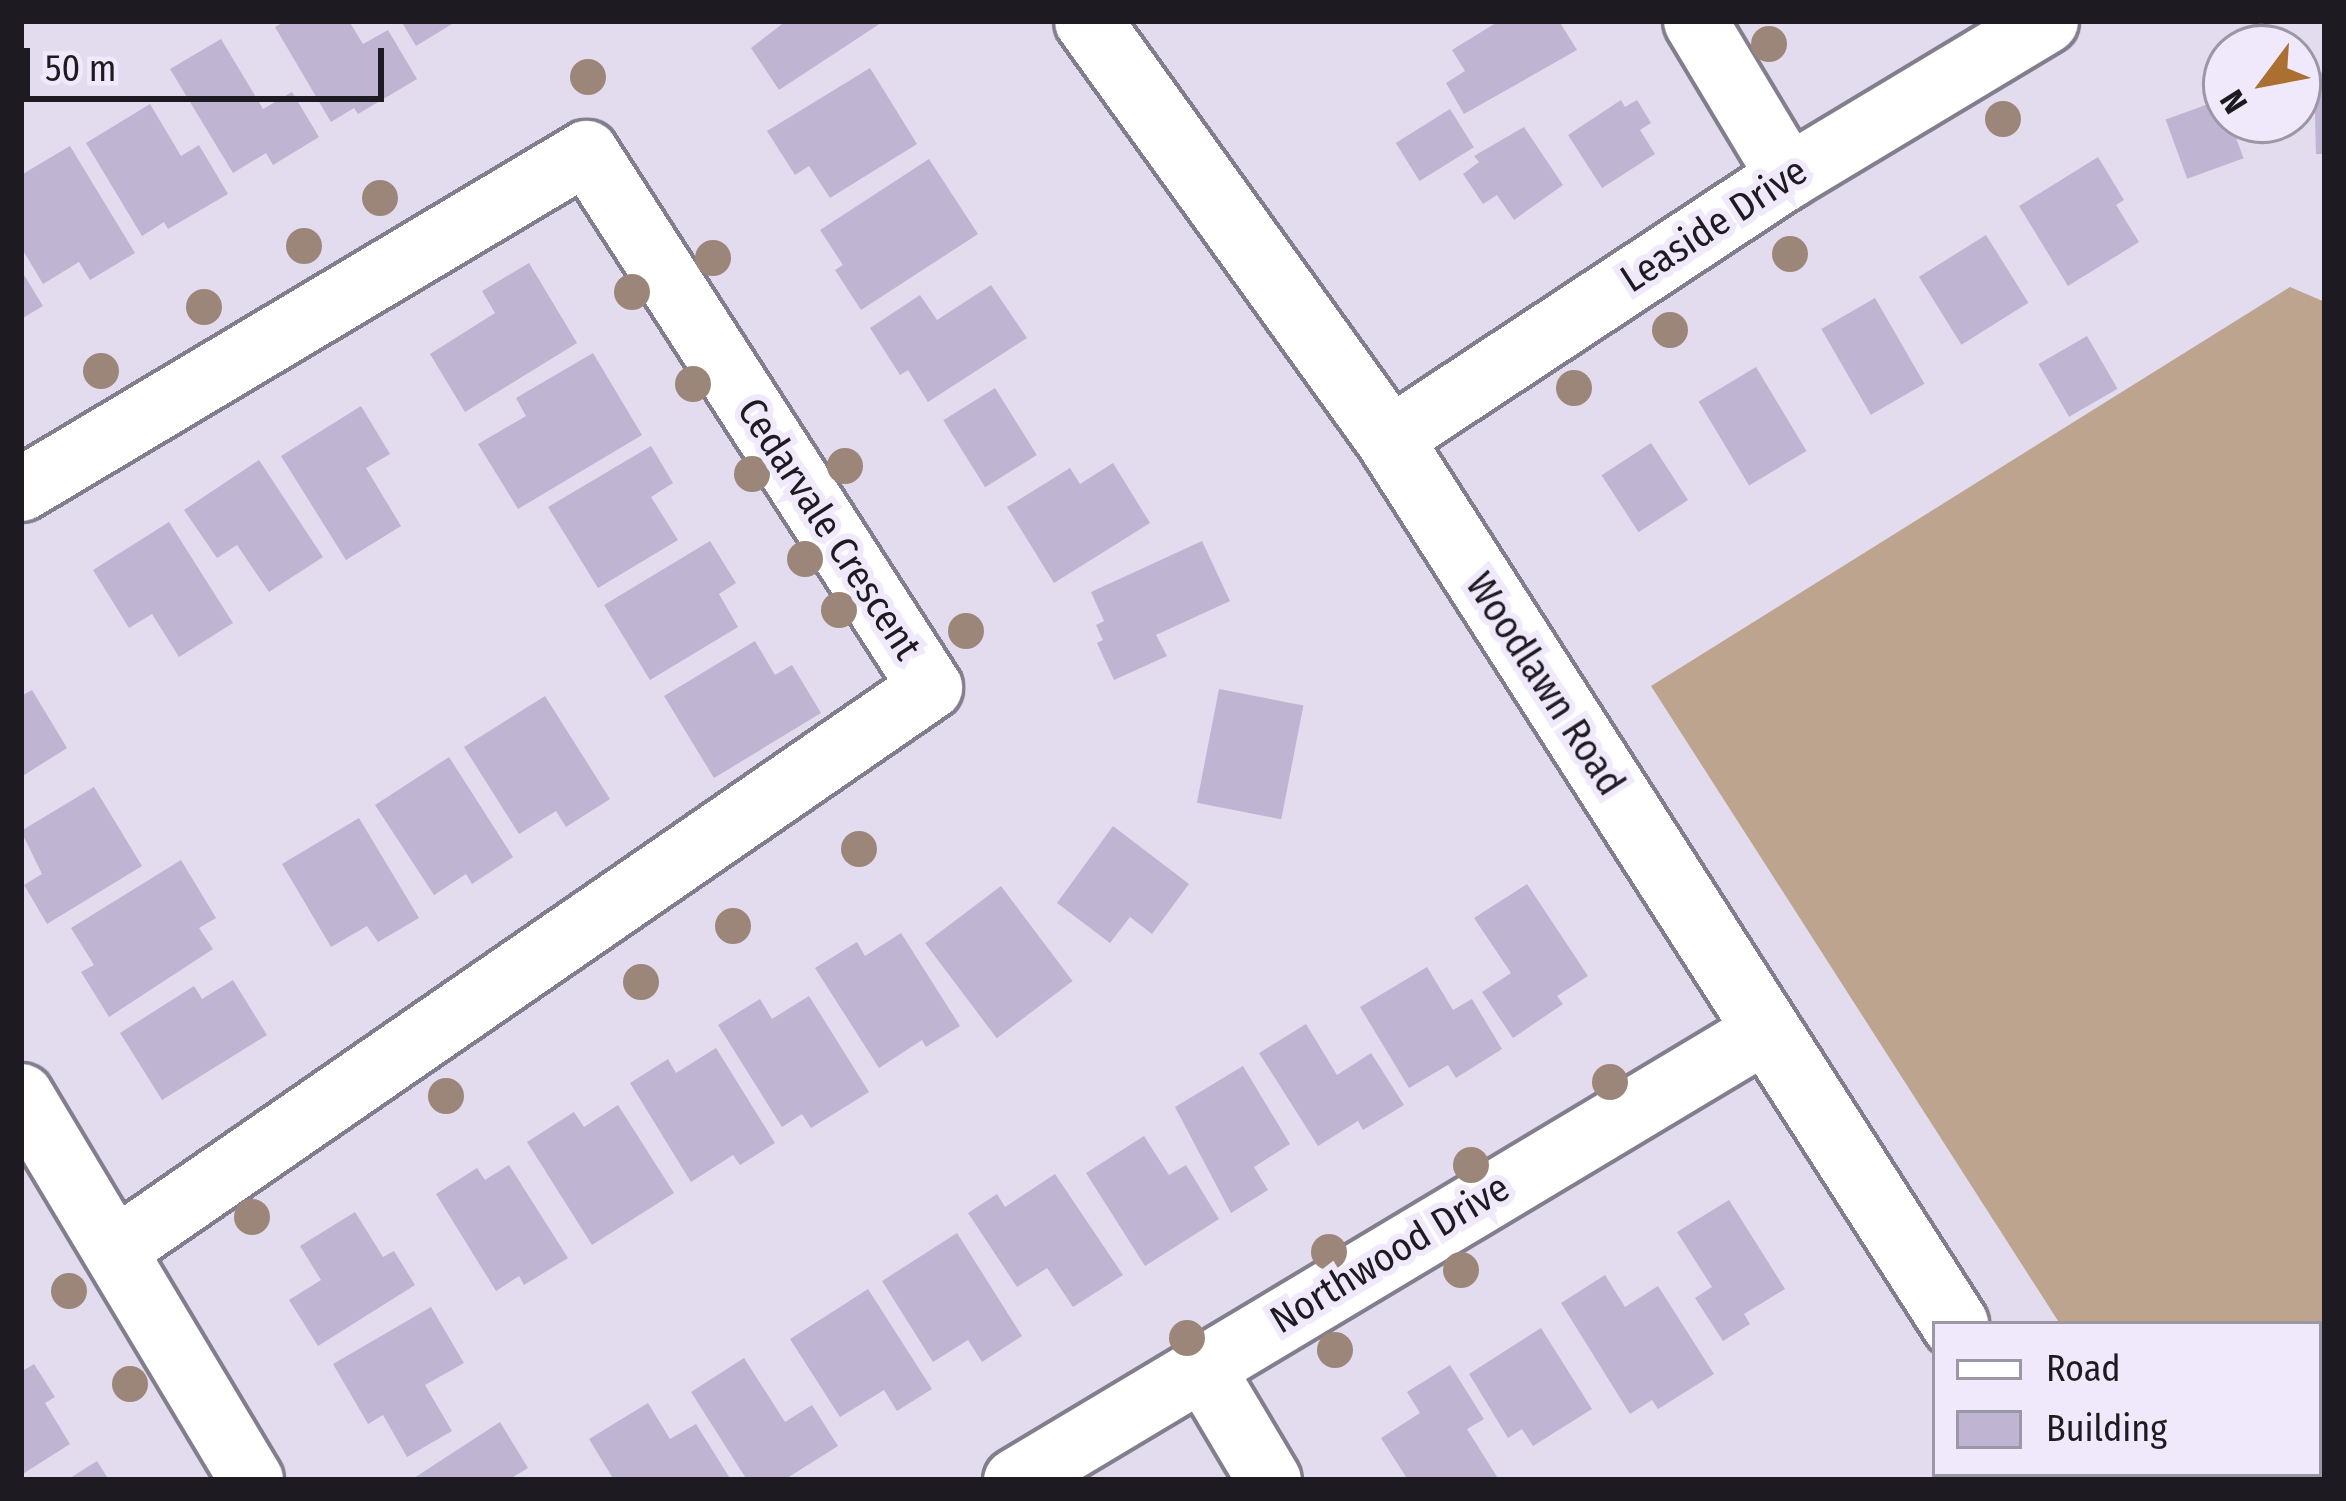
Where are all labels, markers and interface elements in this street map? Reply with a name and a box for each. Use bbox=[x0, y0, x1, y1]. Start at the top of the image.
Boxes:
scale bar bbox=[30, 24, 390, 98]
north arrow bbox=[2202, 24, 2322, 144]
text: 50 m bbox=[45, 47, 116, 91]
text: N bbox=[2212, 83, 2256, 120]
street label: Leaside Drive bbox=[1612, 147, 1816, 303]
street label: Cedarvale Crescent bbox=[727, 390, 931, 668]
street label: Woodlawn Road bbox=[1456, 564, 1634, 804]
street label: Northwood Drive bbox=[1262, 1164, 1518, 1344]
legend bbox=[1932, 1321, 2322, 1477]
text: Road bbox=[2046, 1347, 2121, 1391]
text: Building bbox=[2046, 1407, 2167, 1451]

